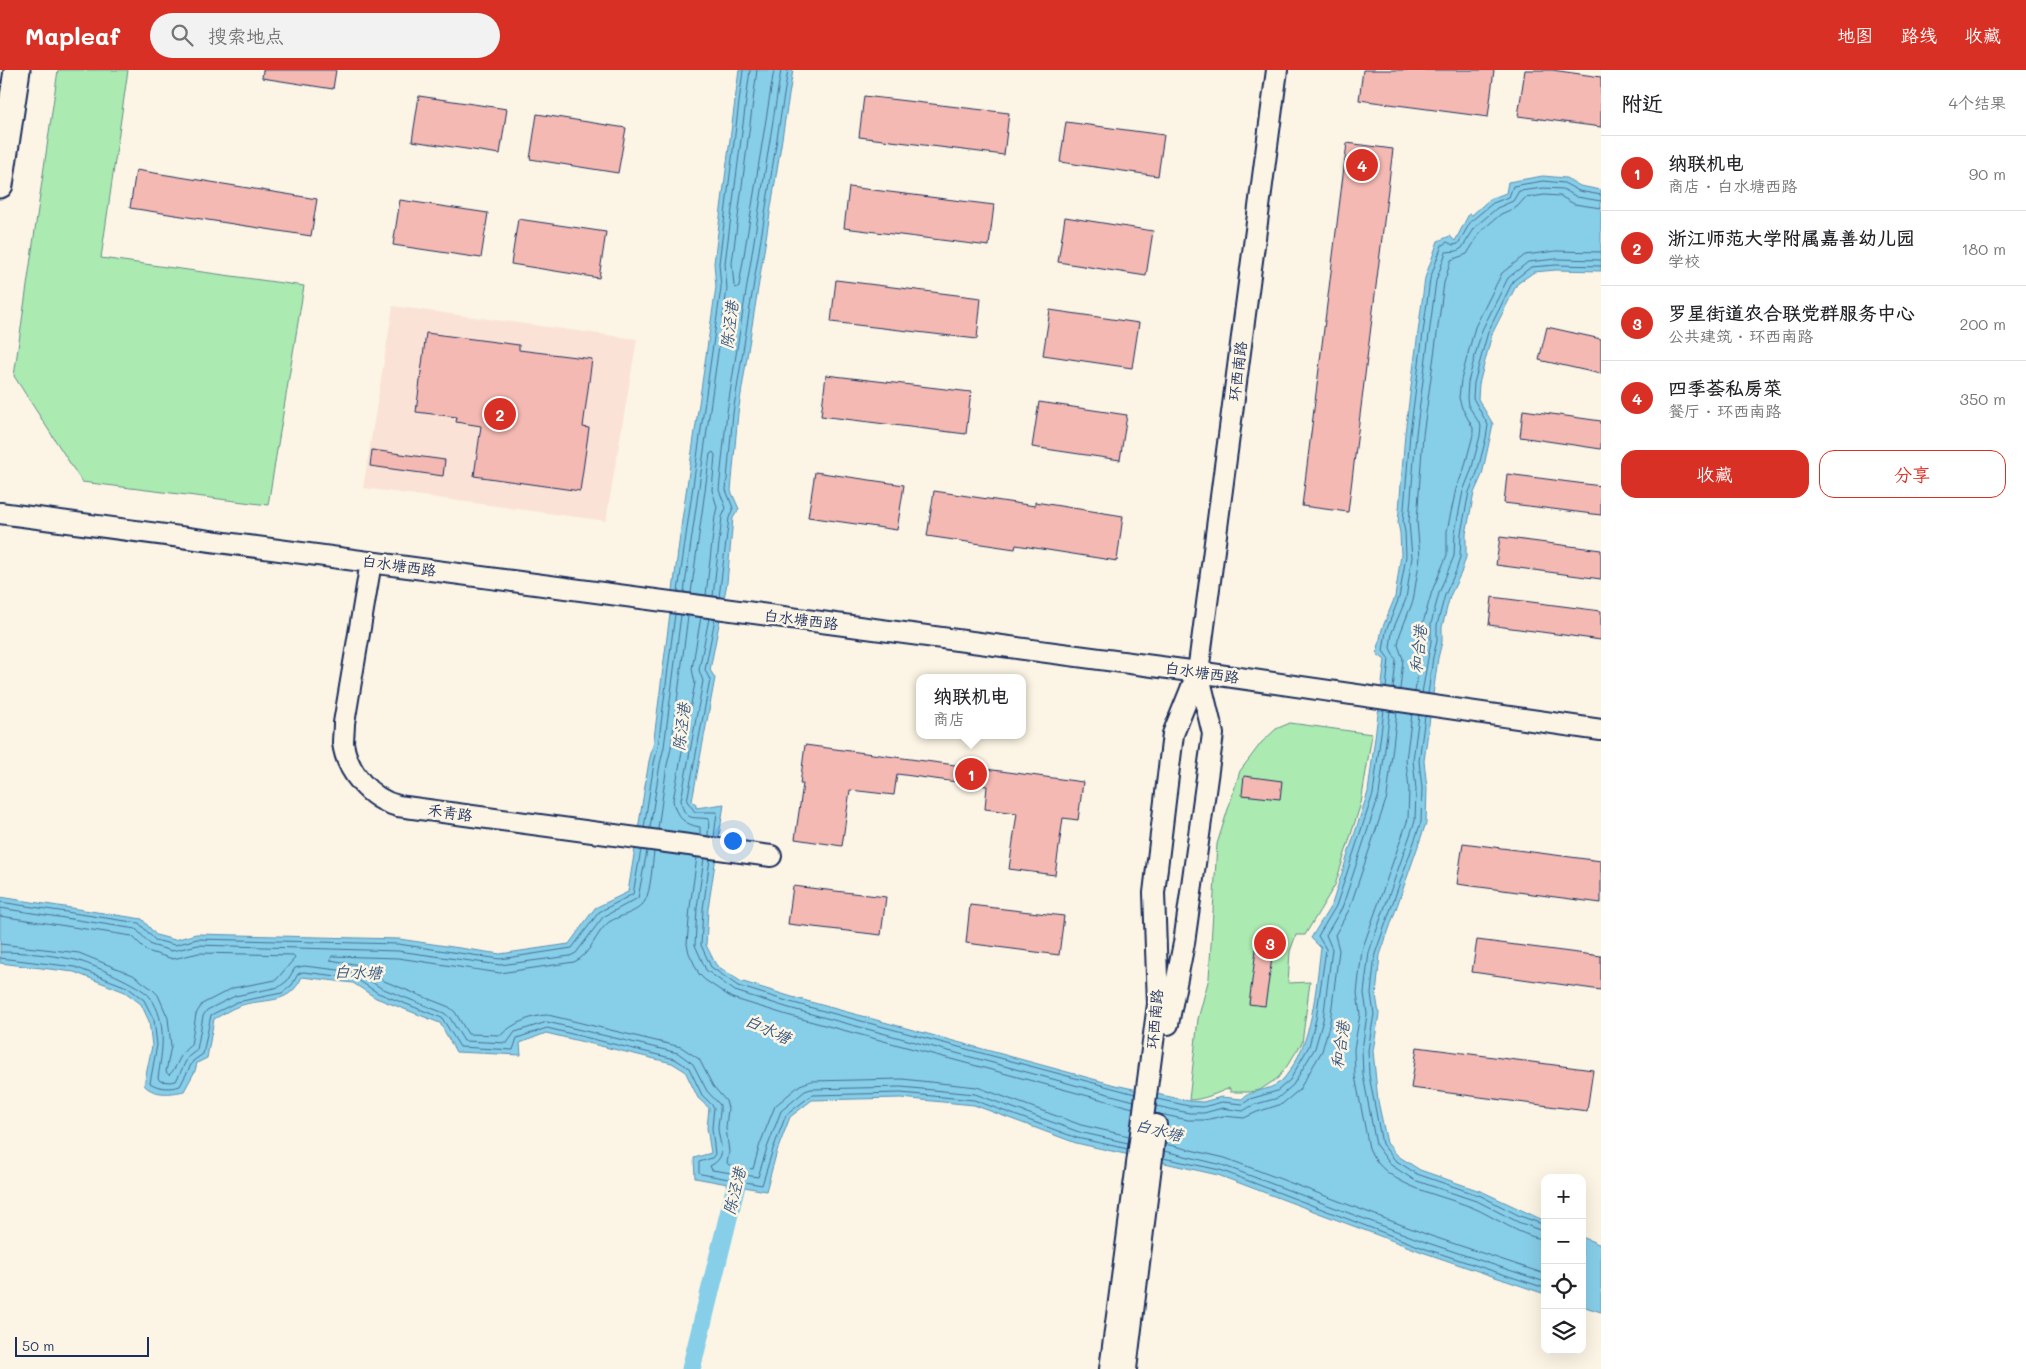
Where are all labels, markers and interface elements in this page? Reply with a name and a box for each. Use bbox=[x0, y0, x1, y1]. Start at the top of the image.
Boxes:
search box bbox=[150, 13, 500, 58]
text: Mapleaf bbox=[25, 20, 120, 51]
icon: search bbox=[168, 21, 196, 49]
text: 搜索地点 bbox=[208, 23, 284, 48]
text: 地图 bbox=[1837, 23, 1873, 47]
text: 路线 bbox=[1901, 23, 1937, 47]
text: 收藏 bbox=[1965, 23, 2001, 47]
text: 附近 bbox=[1621, 89, 1663, 116]
text: 4个结果 bbox=[1949, 92, 2006, 113]
pin: 4 bbox=[1346, 146, 1378, 184]
text: 纳联机电 bbox=[1668, 150, 1744, 175]
text: 1 bbox=[1633, 163, 1641, 184]
text: 90 m bbox=[1969, 163, 2006, 184]
text: 商店 · 白水塘西路 bbox=[1668, 175, 1797, 196]
text: 浙江师范大学附属嘉善幼儿园 bbox=[1668, 225, 1915, 250]
text: 2 bbox=[1633, 238, 1641, 259]
text: 180 m bbox=[1961, 238, 2006, 259]
text: 学校 bbox=[1668, 250, 1700, 271]
water label: 陈泾港 bbox=[715, 298, 742, 350]
text: 罗星街道农合联党群服务中心 bbox=[1668, 300, 1915, 325]
text: 3 bbox=[1632, 313, 1642, 334]
text: 200 m bbox=[1959, 313, 2006, 334]
text: 公共建筑 · 环西南路 bbox=[1668, 325, 1813, 346]
street label: 环西南路 bbox=[1223, 340, 1251, 402]
text: 四季荟私房菜 bbox=[1668, 375, 1782, 400]
text: 4 bbox=[1632, 388, 1642, 409]
text: 350 m bbox=[1960, 388, 2006, 409]
pin: 2 bbox=[484, 395, 516, 433]
text: 餐厅 · 环西南路 bbox=[1668, 400, 1781, 421]
button: 收藏 bbox=[1621, 450, 1809, 498]
button: 分享 bbox=[1819, 450, 2006, 498]
street label: 白水塘西路 bbox=[361, 550, 438, 580]
street label: 白水塘西路 bbox=[763, 605, 840, 634]
water label: 和合港 bbox=[1405, 622, 1431, 674]
street label: 白水塘西路 bbox=[1164, 657, 1241, 687]
popup bbox=[916, 674, 1026, 739]
text: 纳联机电 bbox=[933, 683, 1009, 708]
water label: 陈泾港 bbox=[667, 700, 694, 752]
text: 商店 bbox=[933, 708, 965, 729]
pin: 1 bbox=[955, 755, 987, 793]
street label: 禾青路 bbox=[426, 799, 474, 825]
your location bbox=[720, 828, 746, 854]
pin: 3 bbox=[1254, 924, 1286, 962]
water label: 白水塘 bbox=[334, 960, 384, 983]
street label: 环西南路 bbox=[1141, 988, 1167, 1050]
water label: 白水塘 bbox=[742, 1009, 796, 1049]
water label: 和合港 bbox=[1326, 1018, 1354, 1070]
water label: 白水塘 bbox=[1133, 1114, 1187, 1146]
water label: 陈泾港 bbox=[718, 1163, 750, 1217]
map controls bbox=[1541, 1174, 1586, 1354]
button: + bbox=[1541, 1174, 1586, 1219]
button: − bbox=[1541, 1219, 1586, 1264]
button: locate bbox=[1541, 1264, 1586, 1309]
button: layers bbox=[1541, 1309, 1586, 1354]
scale bar bbox=[15, 1334, 149, 1357]
text: 50 m bbox=[22, 1336, 54, 1355]

